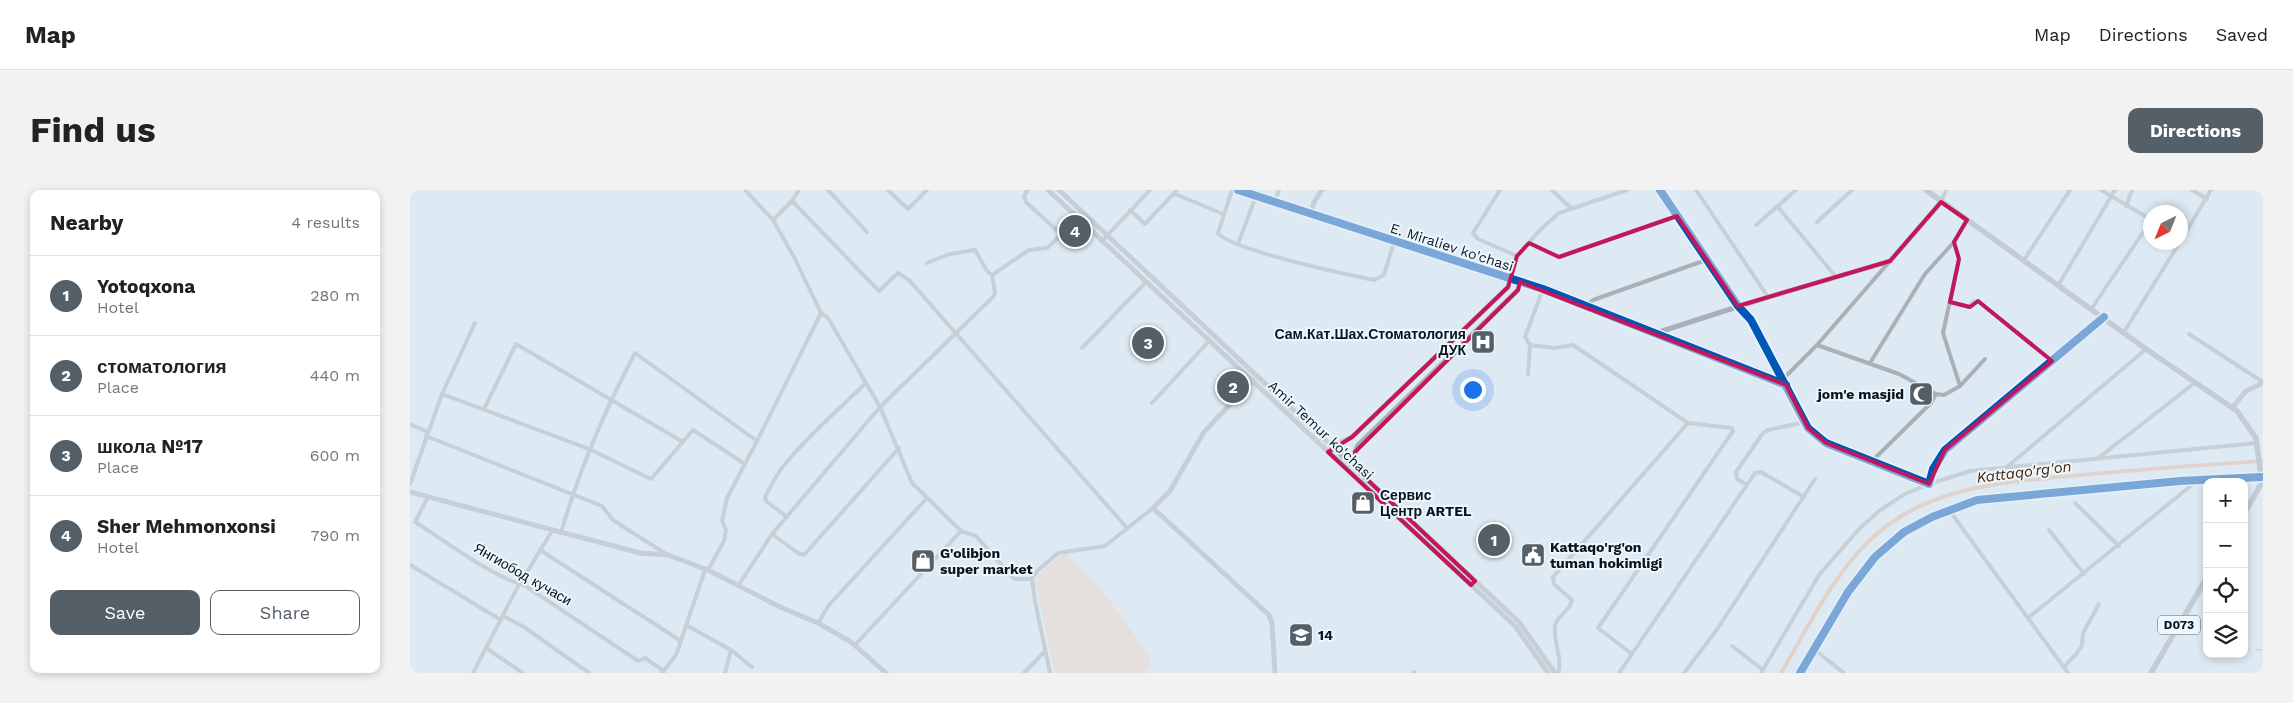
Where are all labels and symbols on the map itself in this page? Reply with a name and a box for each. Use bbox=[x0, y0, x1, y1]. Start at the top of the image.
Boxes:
north arrow bbox=[2143, 205, 2188, 250]
pin: 4 bbox=[1059, 212, 1091, 250]
street label: E. Miraliev ko'chasi bbox=[1388, 220, 1516, 274]
pin: 3 bbox=[1132, 324, 1164, 362]
place label: Сам.Кат.Шах.Стоматология ДУК bbox=[1275, 326, 1466, 358]
hospital icon: Сам.Кат.Шах.Стоматология ДУК bbox=[1470, 329, 1496, 355]
pin: 2 bbox=[1217, 368, 1249, 406]
street label: Amir Temur ko'chasi bbox=[1265, 377, 1377, 483]
your location bbox=[1460, 377, 1486, 403]
mosque icon: jom'e masjid bbox=[1908, 381, 1934, 407]
place label: jom'e masjid bbox=[1816, 386, 1904, 402]
water label: Kattaqo'rg'on bbox=[1976, 457, 2072, 487]
place label: Сервис Центр ARTEL bbox=[1380, 487, 1472, 519]
shop icon: Сервис Центр ARTEL bbox=[1350, 490, 1376, 516]
pin: 1 bbox=[1478, 521, 1510, 559]
place label: Kattaqo'rg'on tuman hokimligi bbox=[1550, 539, 1662, 571]
street label: Янгиобод кучаси bbox=[471, 540, 575, 608]
public building icon: Kattaqo'rg'on tuman hokimligi bbox=[1520, 542, 1546, 568]
place label: G'olibjon super market bbox=[940, 545, 1033, 577]
shop icon: G'olibjon super market bbox=[910, 548, 936, 574]
road number: D073 bbox=[2158, 616, 2200, 634]
school or university icon: 14 bbox=[1288, 622, 1314, 648]
place label: 14 bbox=[1318, 627, 1333, 643]

